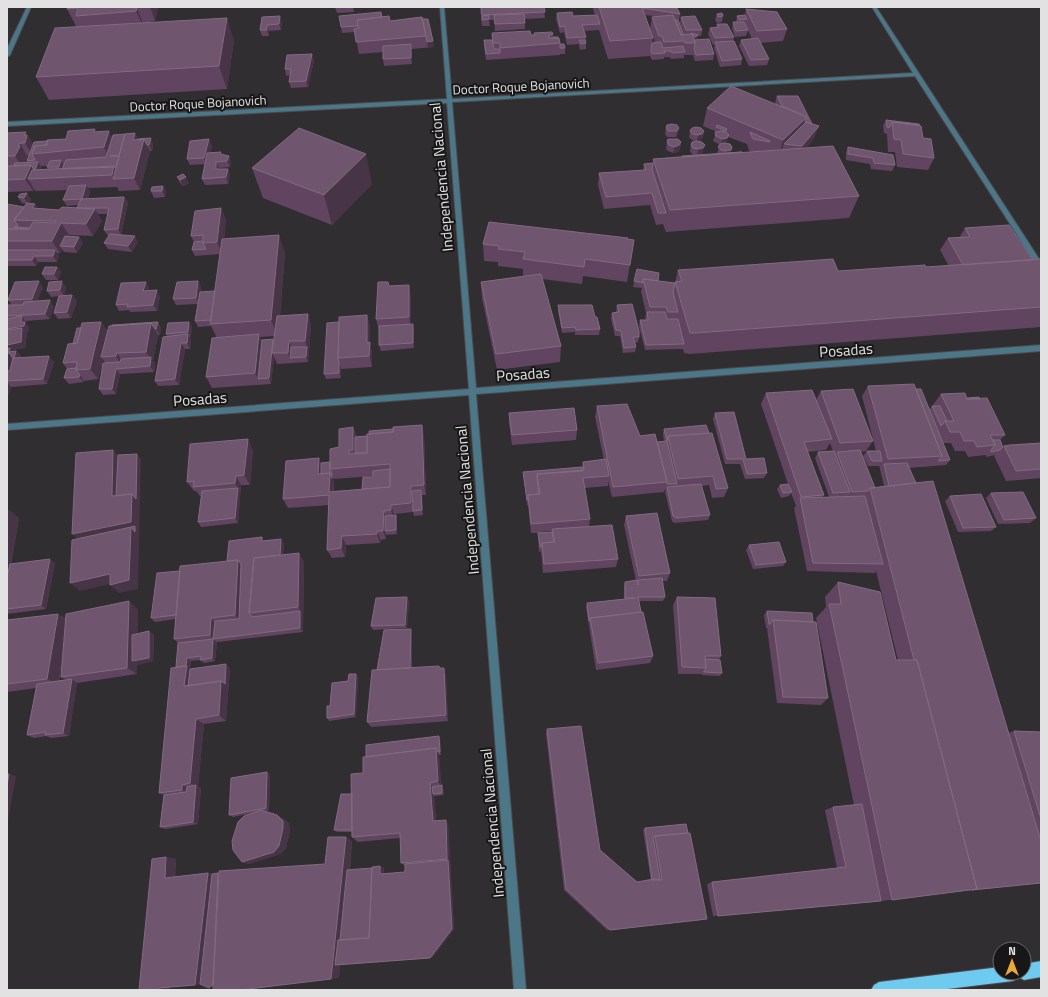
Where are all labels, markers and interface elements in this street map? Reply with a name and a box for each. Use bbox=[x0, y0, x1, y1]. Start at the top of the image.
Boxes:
street label: Doctor Roque Bojanovich bbox=[452, 72, 590, 100]
street label: Doctor Roque Bojanovich bbox=[129, 89, 267, 117]
street label: Independencia Nacional bbox=[423, 102, 459, 252]
street label: Posadas bbox=[818, 337, 874, 363]
street label: Posadas bbox=[495, 361, 551, 387]
street label: Posadas bbox=[172, 386, 228, 412]
street label: Independencia Nacional bbox=[449, 425, 485, 575]
street label: Independencia Nacional bbox=[474, 748, 510, 898]
north arrow bbox=[992, 941, 1032, 981]
text: N bbox=[1008, 943, 1016, 959]

